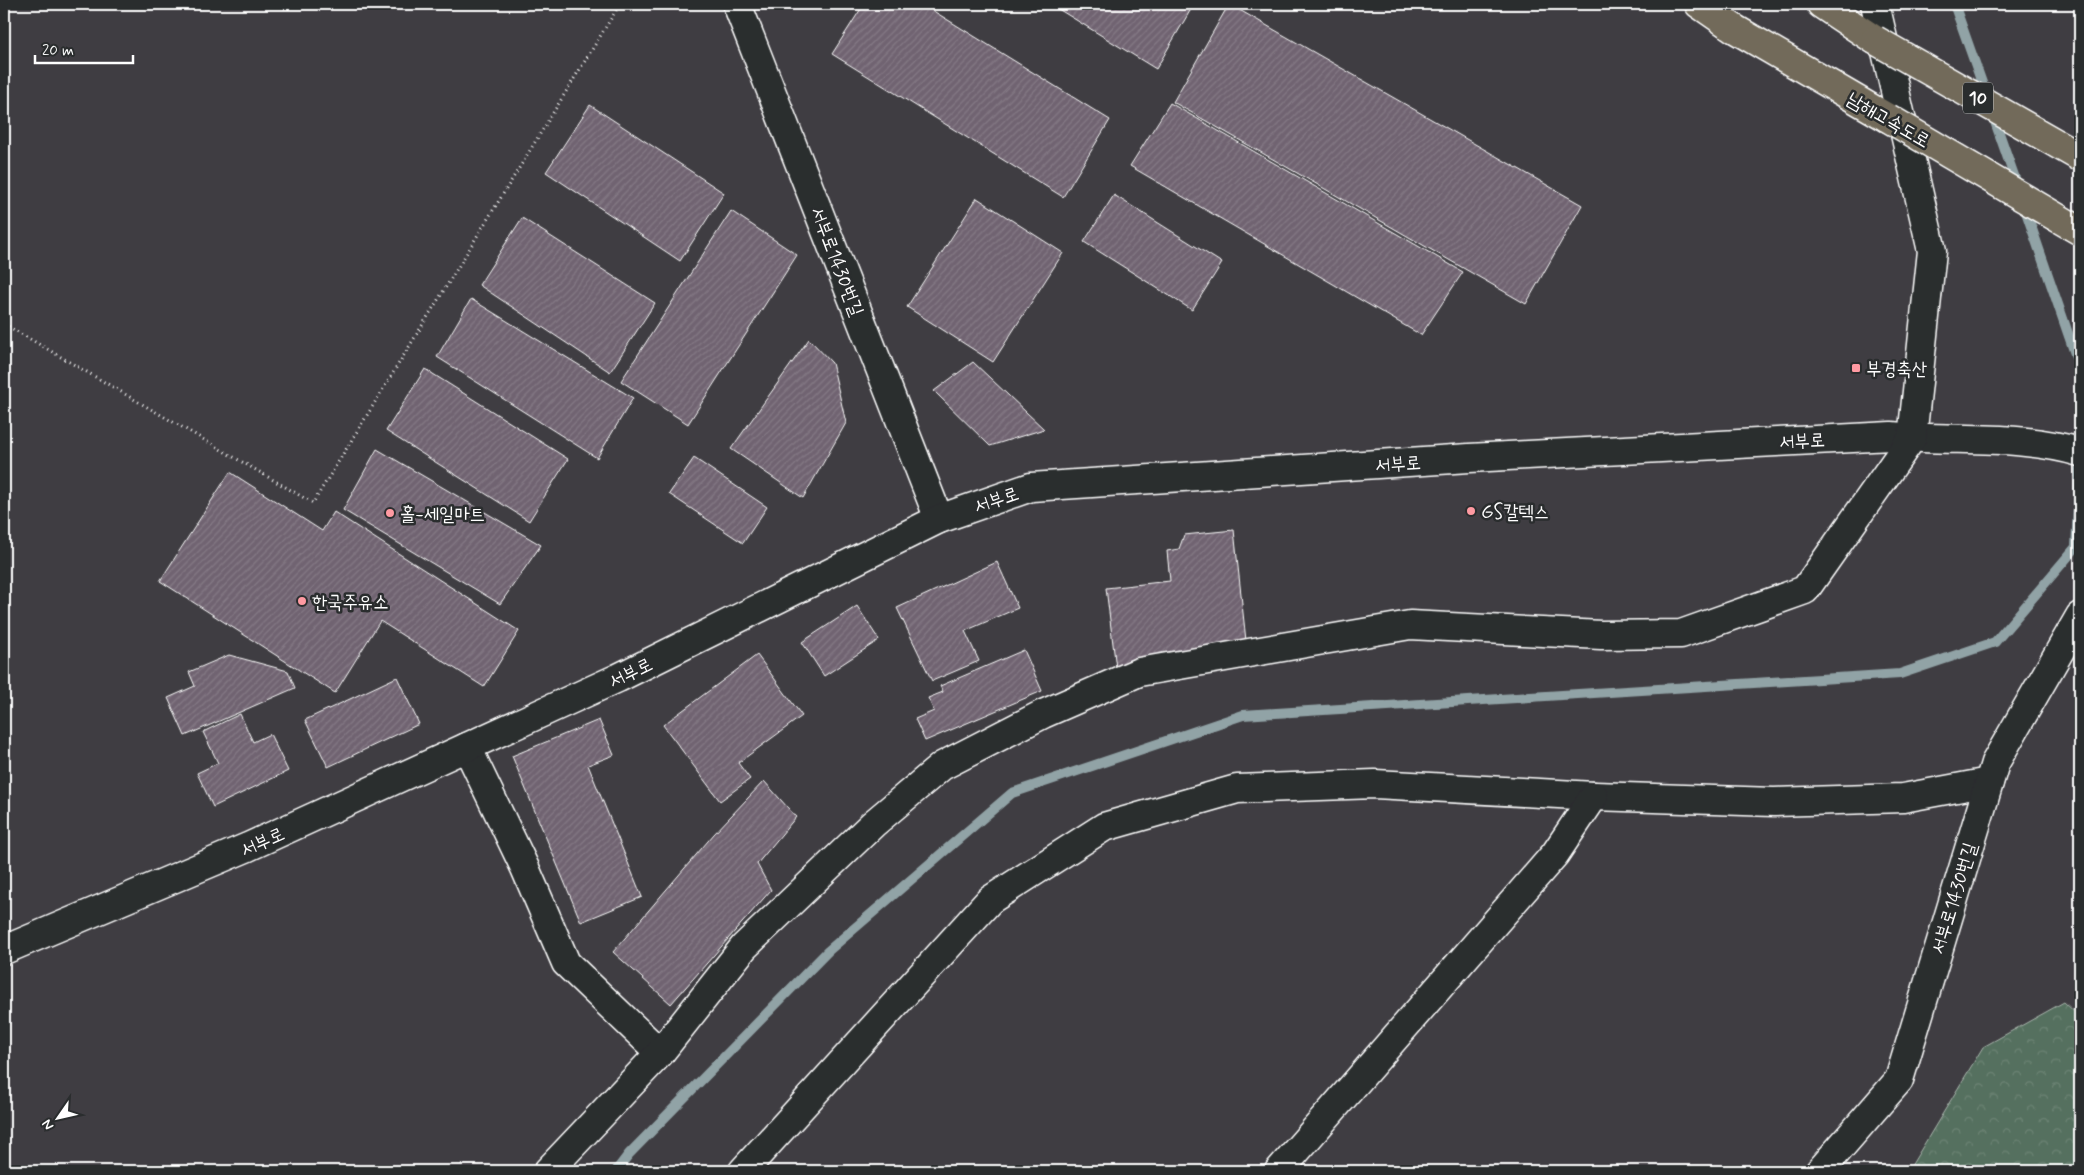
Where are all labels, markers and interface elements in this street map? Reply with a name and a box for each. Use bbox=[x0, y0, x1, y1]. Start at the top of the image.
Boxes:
scale bar bbox=[35, 32, 132, 64]
text: 20 m bbox=[42, 41, 74, 61]
road number: 10 bbox=[1963, 82, 1993, 114]
street label: 남해고속도로 bbox=[1842, 87, 1934, 154]
street label: 서부로1430번길 bbox=[804, 203, 869, 320]
place label: 부경축산 bbox=[1866, 357, 1927, 382]
marker: 부경축산 bbox=[1850, 362, 1862, 374]
street label: 서부로 bbox=[1779, 428, 1826, 455]
street label: 서부로 bbox=[1374, 450, 1422, 479]
street label: 서부로 bbox=[971, 481, 1022, 520]
place label: GS칼텍스 bbox=[1481, 500, 1549, 525]
place label: 홀-세일마트 bbox=[400, 502, 485, 527]
marker: GS칼텍스 bbox=[1465, 505, 1477, 517]
marker: 홀-세일마트 bbox=[384, 507, 396, 519]
place label: 한국주유소 bbox=[312, 590, 388, 615]
marker: 한국주유소 bbox=[296, 595, 308, 607]
street label: 서부로 bbox=[605, 652, 657, 695]
street label: 서부로 bbox=[237, 822, 289, 863]
street label: 서부로1430번길 bbox=[1926, 840, 1983, 957]
north arrow bbox=[32, 1092, 82, 1142]
text: N bbox=[38, 1116, 58, 1134]

